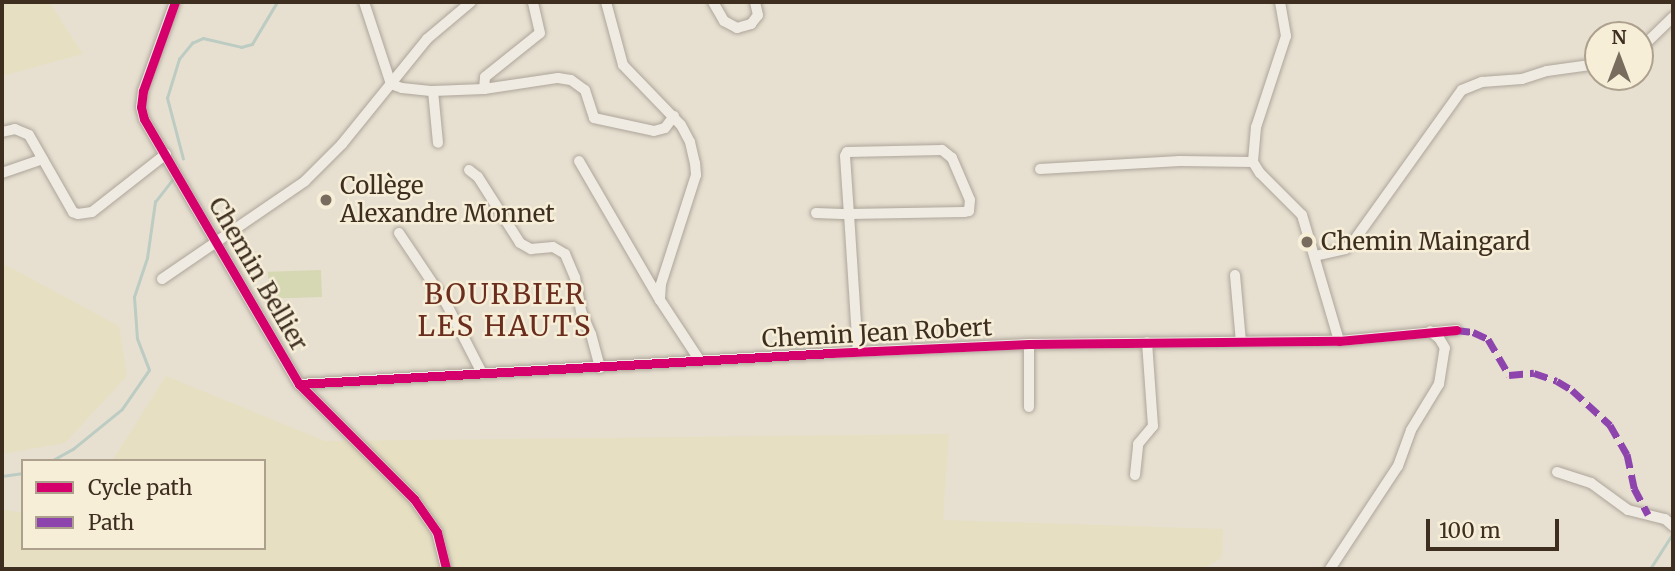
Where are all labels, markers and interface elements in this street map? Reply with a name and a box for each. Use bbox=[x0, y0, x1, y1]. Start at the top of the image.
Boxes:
north arrow bbox=[1584, 21, 1654, 91]
text: N bbox=[1611, 25, 1627, 49]
place label: Collège Alexandre Monnet bbox=[340, 172, 555, 228]
street label: Chemin Bellier bbox=[202, 192, 314, 356]
marker: Collège Alexandre Monnet bbox=[318, 192, 334, 208]
place label: Chemin Maingard bbox=[1321, 228, 1530, 256]
marker: Chemin Maingard bbox=[1299, 234, 1315, 250]
district label: BOURBIER LES HAUTS bbox=[419, 277, 591, 343]
street label: Chemin Jean Robert bbox=[761, 313, 993, 353]
legend bbox=[21, 459, 266, 550]
text: Cycle path bbox=[88, 474, 192, 501]
scale bar bbox=[1430, 504, 1563, 548]
text: Path bbox=[88, 509, 134, 536]
text: 100 m bbox=[1439, 517, 1501, 544]

